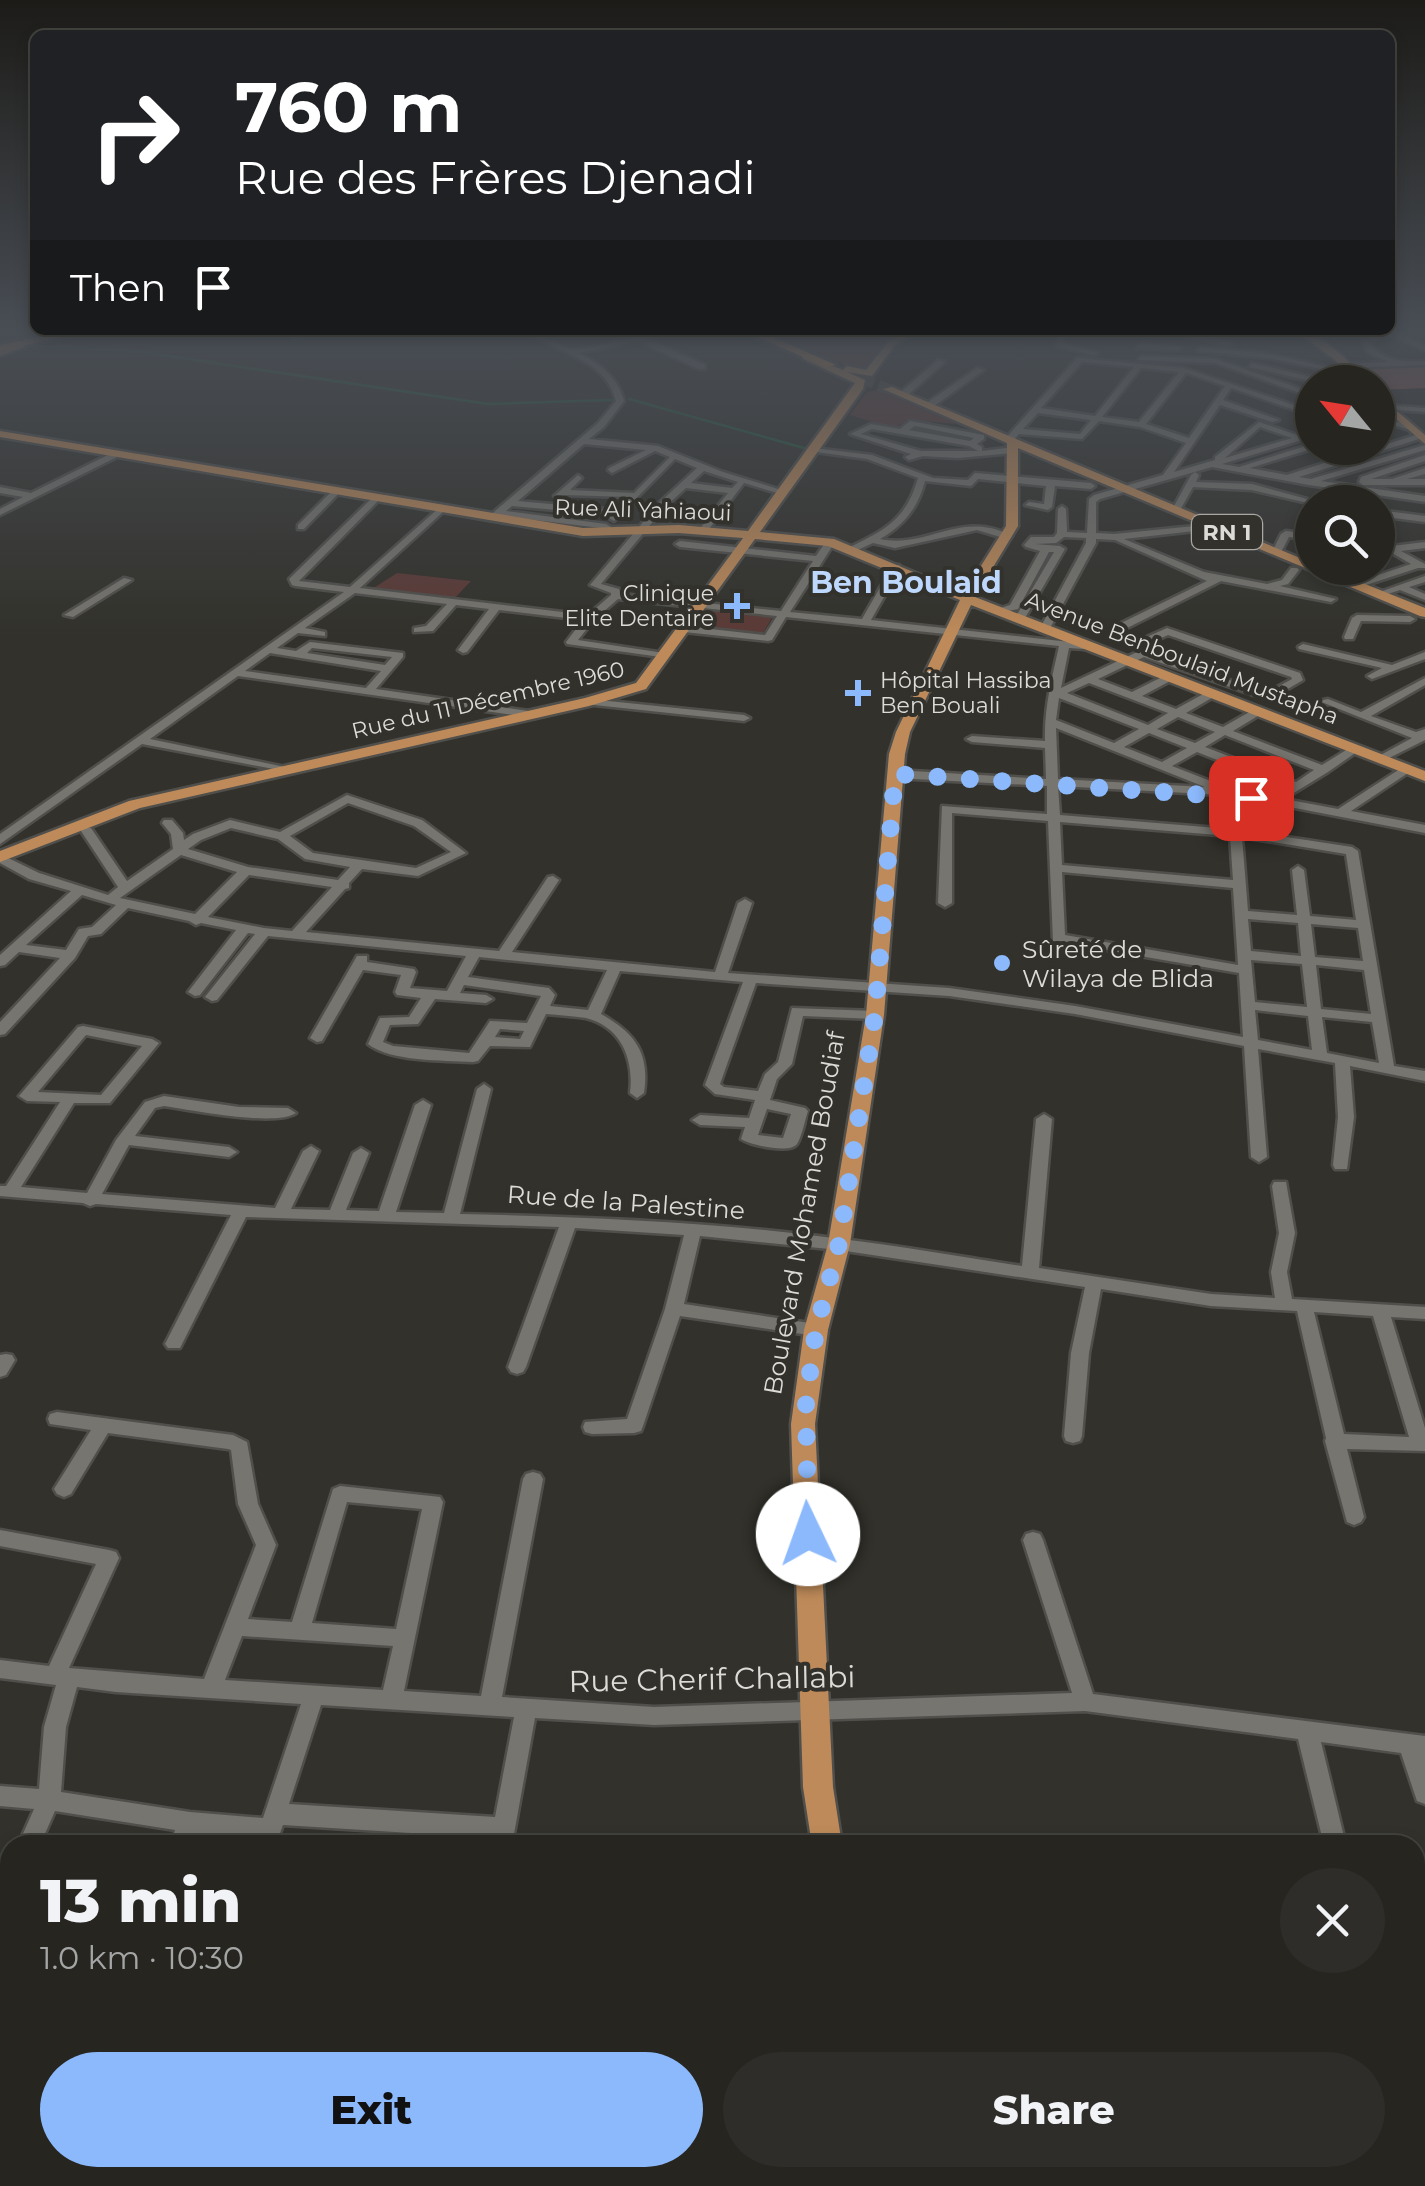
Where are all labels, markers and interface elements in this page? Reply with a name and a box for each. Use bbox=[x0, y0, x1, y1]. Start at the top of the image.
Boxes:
text: 760 m bbox=[235, 64, 462, 150]
icon: right bbox=[70, 70, 200, 200]
text: Rue des Frères Djenadi bbox=[235, 150, 756, 205]
icon: arrive bbox=[186, 260, 241, 315]
text: Then bbox=[70, 264, 166, 311]
north arrow bbox=[1295, 365, 1395, 465]
map controls bbox=[1295, 365, 1395, 585]
button: search bbox=[1295, 485, 1395, 585]
street label: Rue Ali Yahiaoui bbox=[554, 493, 732, 527]
road number: RN 1 bbox=[1192, 515, 1262, 549]
district label: Ben Boulaid bbox=[810, 564, 1002, 601]
place label: Clinique Elite Dentaire bbox=[565, 580, 714, 632]
street label: Avenue Benboulaid Mustapha bbox=[1022, 586, 1342, 730]
marker: Clinique Elite Dentaire bbox=[724, 593, 750, 619]
street label: Rue du 11 Décembre 1960 bbox=[349, 655, 627, 745]
place label: Hôpital Hassiba Ben Bouali bbox=[880, 667, 1052, 719]
marker: Hôpital Hassiba Ben Bouali bbox=[845, 680, 871, 706]
pin bbox=[1209, 756, 1294, 841]
icon: arrive bbox=[1224, 771, 1279, 826]
place label: Sûreté de Wilaya de Blida bbox=[1022, 934, 1214, 993]
marker: Sûreté de Wilaya de Blida bbox=[991, 952, 1013, 974]
street label: Boulevard Mohamed Boudiaf bbox=[757, 1027, 851, 1397]
street label: Rue de la Palestine bbox=[506, 1179, 746, 1225]
position arrow bbox=[756, 1482, 860, 1586]
street label: Rue Cherif Challabi bbox=[568, 1658, 856, 1700]
text: 13 min bbox=[40, 1864, 241, 1937]
button: close bbox=[1280, 1868, 1385, 1973]
text: 1.0 km · 10:30 bbox=[40, 1938, 244, 1977]
button: Exit bbox=[40, 2052, 703, 2167]
button: Share bbox=[723, 2052, 1385, 2167]

